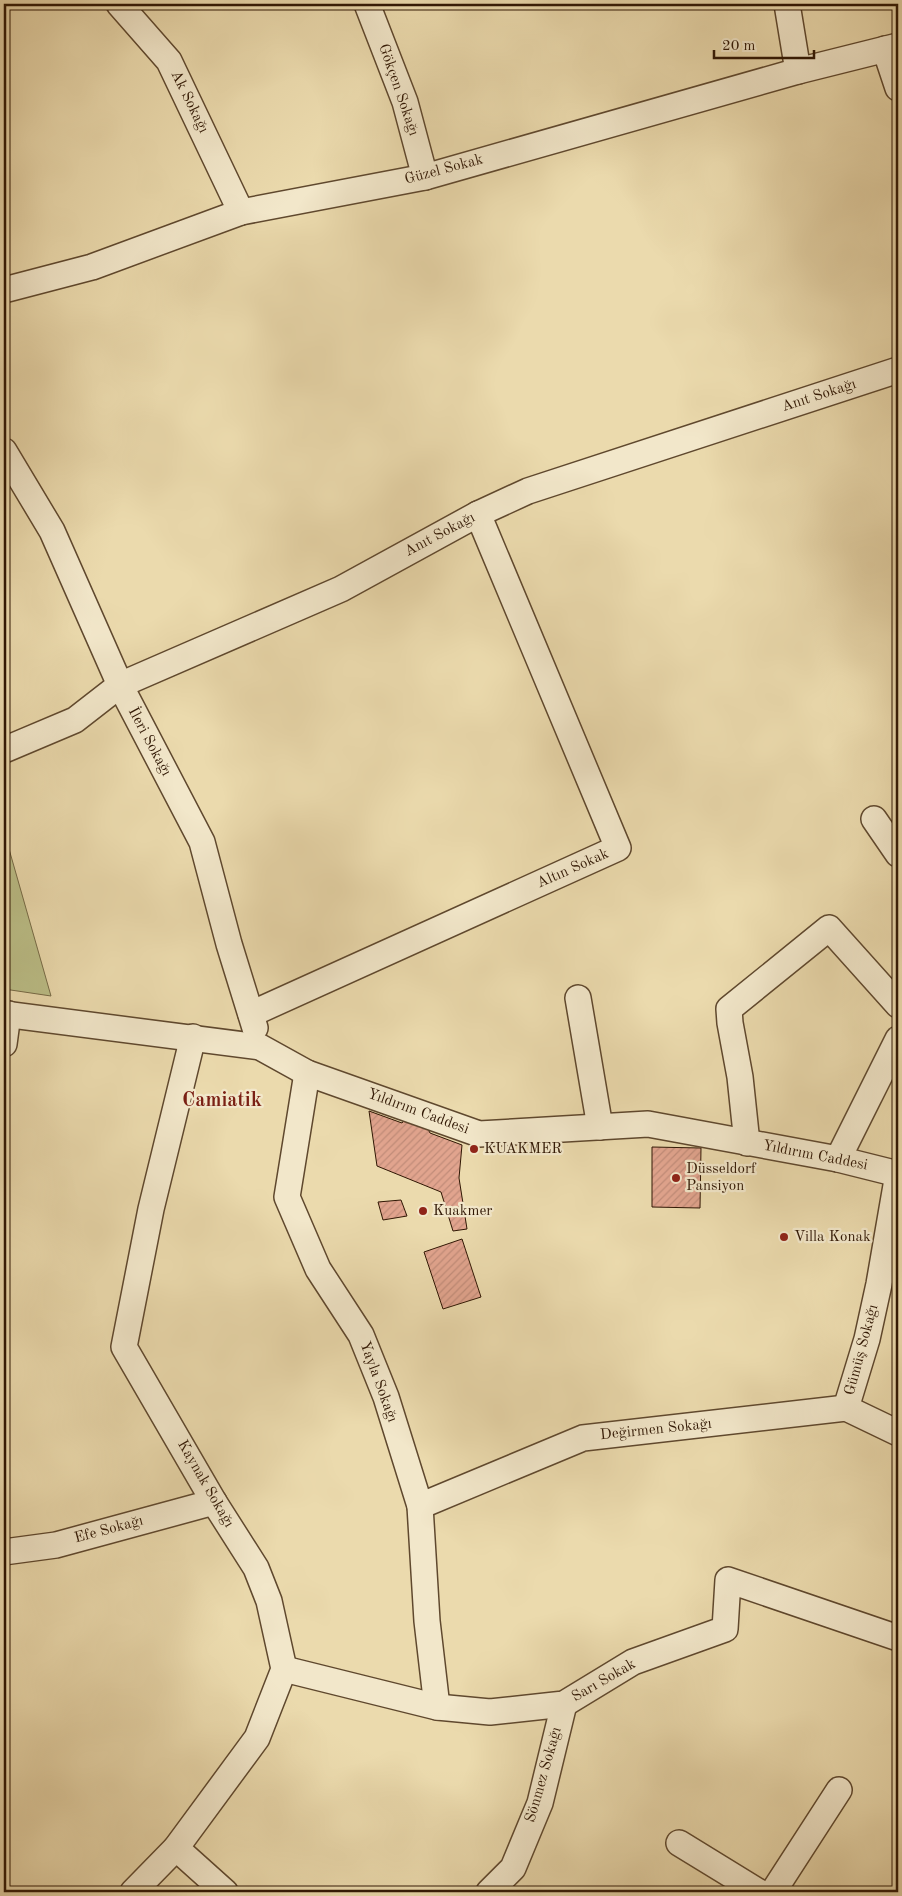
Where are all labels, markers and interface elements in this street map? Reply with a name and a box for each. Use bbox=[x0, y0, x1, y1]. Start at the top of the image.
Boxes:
scale bar bbox=[714, 28, 814, 60]
text: 20 m bbox=[722, 39, 756, 54]
street label: Gökçen Sokağı bbox=[375, 42, 421, 138]
street label: Ak Sokağı bbox=[167, 68, 211, 136]
street label: Güzel Sokak bbox=[403, 152, 485, 188]
street label: Anıt Sokağı bbox=[780, 377, 858, 415]
street label: Anıt Sokağı bbox=[402, 510, 478, 560]
street label: İleri Sokağı bbox=[125, 704, 176, 779]
street label: Altın Sokak bbox=[535, 846, 611, 891]
street label: Yıldırım Caddesi bbox=[365, 1087, 471, 1137]
district label: Camiatik bbox=[182, 1091, 262, 1111]
street label: Yıldırım Caddesi bbox=[761, 1138, 869, 1174]
place label: KUAKMER bbox=[484, 1142, 562, 1157]
marker: KUAKMER bbox=[468, 1143, 480, 1155]
place label: Düsseldorf Pansiyon bbox=[686, 1162, 757, 1194]
marker: Düsseldorf Pansiyon bbox=[670, 1172, 682, 1184]
place label: Kuakmer bbox=[433, 1204, 493, 1219]
marker: Kuakmer bbox=[417, 1205, 429, 1217]
place label: Villa Konak bbox=[794, 1230, 871, 1245]
marker: Villa Konak bbox=[778, 1231, 790, 1243]
street label: Gümüş Sokağı bbox=[843, 1303, 881, 1397]
street label: Yayla Sokağı bbox=[356, 1340, 400, 1424]
street label: Değirmen Sokağı bbox=[599, 1417, 713, 1443]
street label: Kaynak Sokağı bbox=[174, 1438, 236, 1530]
street label: Efe Sokağı bbox=[73, 1514, 145, 1546]
street label: Sarı Sokak bbox=[570, 1657, 639, 1705]
street label: Sönmez Sokağı bbox=[523, 1726, 565, 1824]

